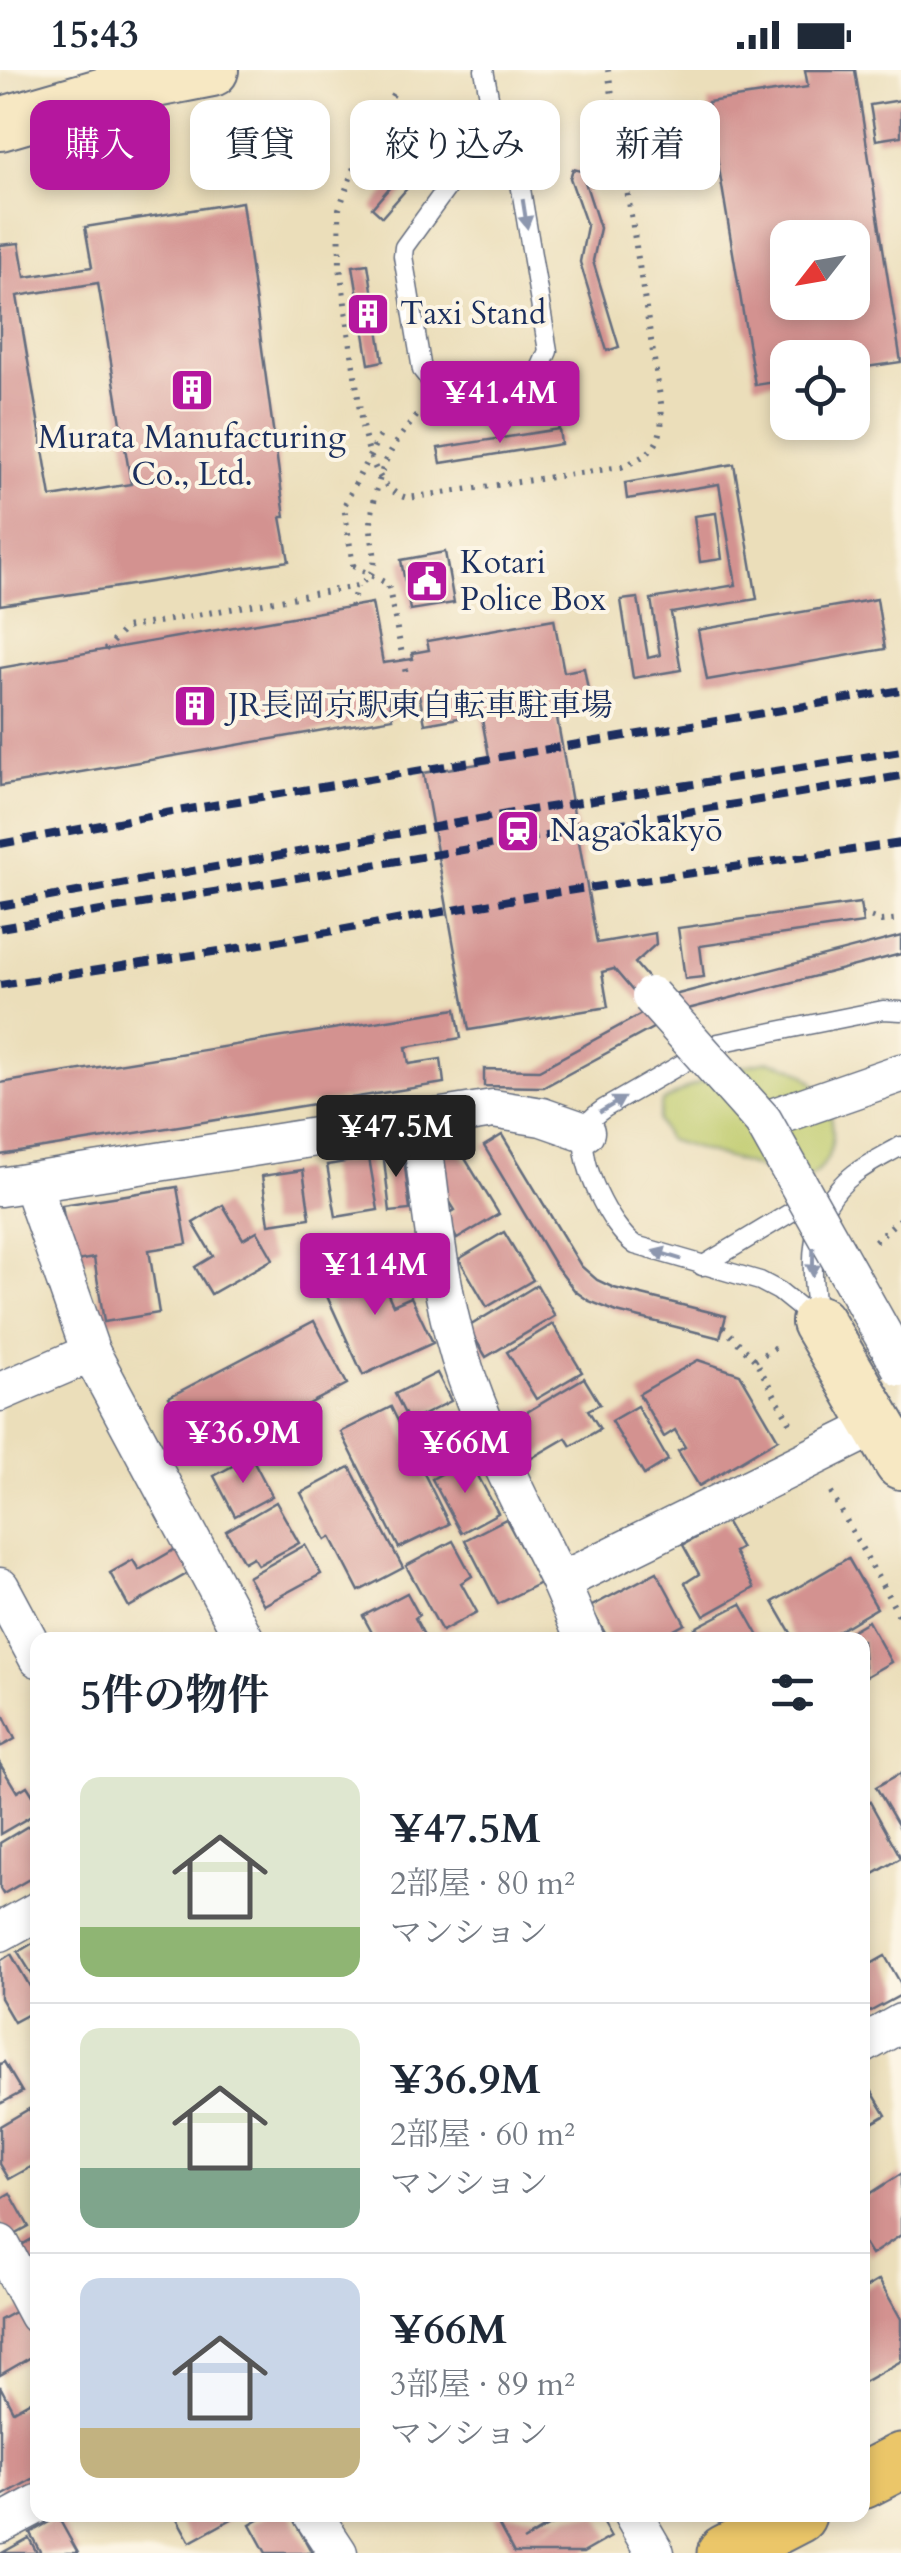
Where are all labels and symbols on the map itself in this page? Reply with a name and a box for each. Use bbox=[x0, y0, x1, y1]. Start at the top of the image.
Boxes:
one-way arrow bbox=[518, 199, 533, 231]
north arrow bbox=[770, 220, 870, 320]
building icon: Taxi Stand bbox=[345, 291, 391, 337]
place label: Taxi Stand bbox=[400, 292, 546, 336]
pin: ¥41.4M bbox=[419, 361, 581, 446]
building icon: Murata Manufacturing Co., Ltd. bbox=[169, 367, 215, 413]
place label: Murata Manufacturing Co., Ltd. bbox=[38, 416, 346, 497]
place label: Kotari Police Box bbox=[460, 541, 606, 622]
public building icon: Kotari Police Box bbox=[404, 558, 450, 604]
building icon: JR長岡京駅東自転車駐車場 bbox=[172, 683, 218, 729]
place label: JR長岡京駅東自転車駐車場 bbox=[224, 684, 613, 728]
station icon: Nagaokakyō bbox=[495, 808, 541, 854]
place label: Nagaokakyō bbox=[550, 809, 722, 853]
pin: ¥47.5M bbox=[315, 1095, 477, 1180]
one-way arrow bbox=[598, 1096, 626, 1114]
pin: ¥114M bbox=[305, 1233, 445, 1318]
one-way arrow bbox=[804, 1246, 820, 1278]
one-way arrow bbox=[652, 1247, 682, 1262]
pin: ¥36.9M bbox=[162, 1401, 324, 1486]
pin: ¥66M bbox=[406, 1411, 524, 1496]

